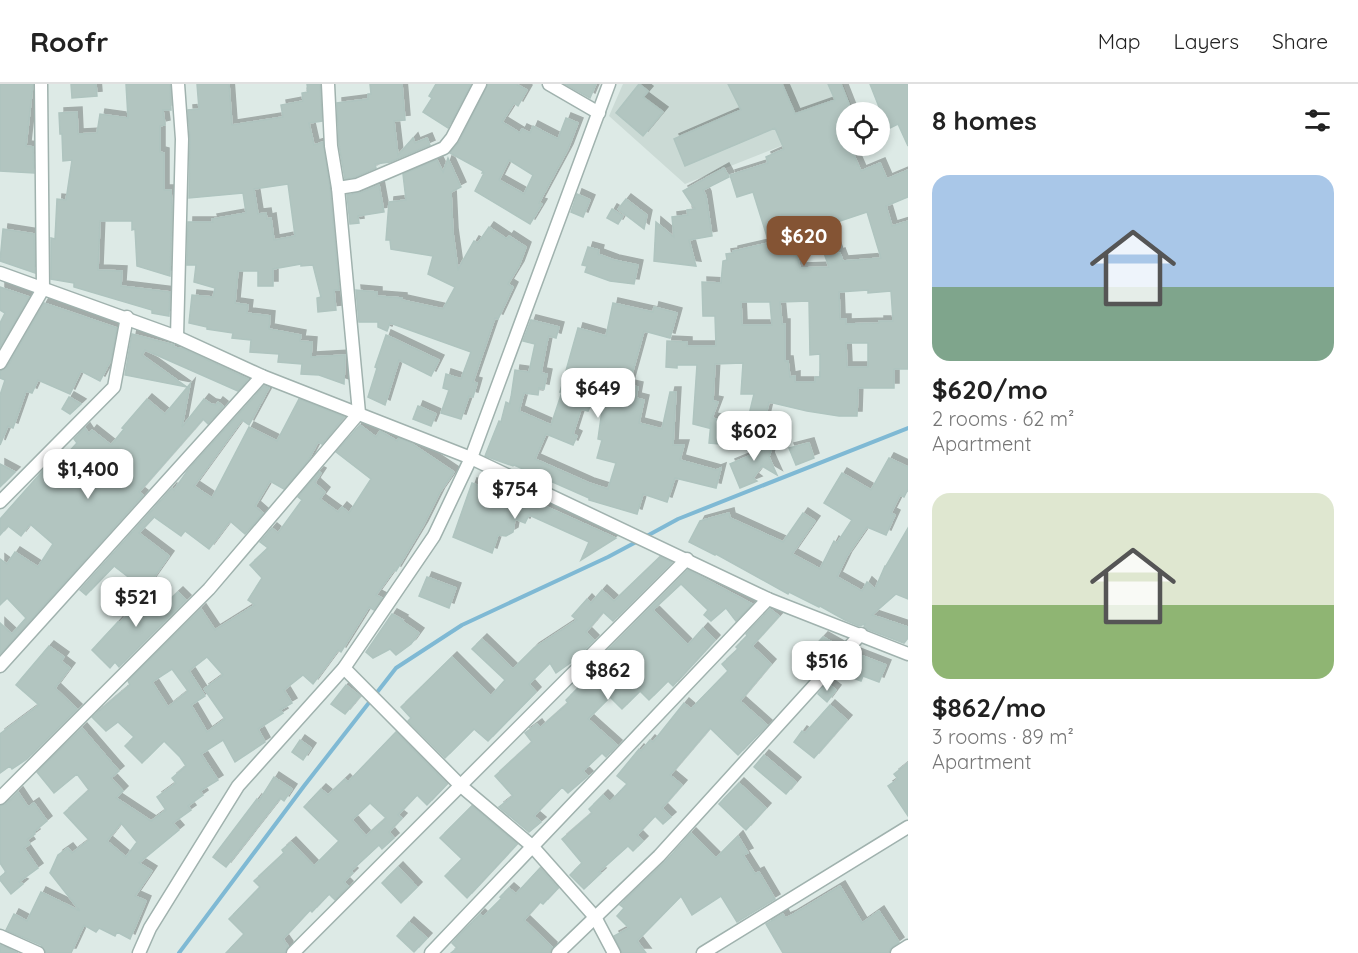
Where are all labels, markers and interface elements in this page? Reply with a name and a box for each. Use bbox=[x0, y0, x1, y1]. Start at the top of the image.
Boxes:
text: Roofr bbox=[30, 24, 108, 59]
text: Map bbox=[1098, 28, 1141, 54]
text: Layers bbox=[1174, 28, 1239, 54]
text: Share bbox=[1272, 28, 1328, 54]
map controls bbox=[836, 102, 890, 156]
button: locate bbox=[836, 102, 890, 156]
text: 8 homes bbox=[932, 104, 1037, 137]
icon: filters bbox=[1301, 104, 1334, 137]
icon: home bbox=[1079, 214, 1187, 322]
pin: $620 bbox=[768, 216, 840, 267]
text: $620 bbox=[781, 223, 827, 248]
pin: $649 bbox=[562, 368, 634, 419]
text: $620/mo bbox=[932, 373, 1048, 406]
text: $649 bbox=[575, 375, 621, 400]
text: 2 rooms · 62 m² bbox=[932, 406, 1074, 431]
pin: $602 bbox=[718, 411, 790, 462]
text: $602 bbox=[731, 418, 777, 443]
text: Apartment bbox=[932, 431, 1032, 456]
pin: $1,400 bbox=[39, 449, 137, 500]
text: $1,400 bbox=[57, 456, 119, 481]
pin: $754 bbox=[479, 469, 551, 520]
text: $754 bbox=[492, 476, 538, 501]
icon: home bbox=[1079, 532, 1187, 640]
pin: $521 bbox=[100, 577, 172, 628]
text: $521 bbox=[115, 584, 157, 609]
pin: $516 bbox=[791, 641, 863, 692]
text: $516 bbox=[806, 648, 848, 673]
pin: $862 bbox=[572, 650, 644, 701]
text: $862 bbox=[585, 657, 631, 682]
text: $862/mo bbox=[932, 691, 1046, 724]
text: 3 rooms · 89 m² bbox=[932, 724, 1074, 749]
text: Apartment bbox=[932, 749, 1032, 774]

